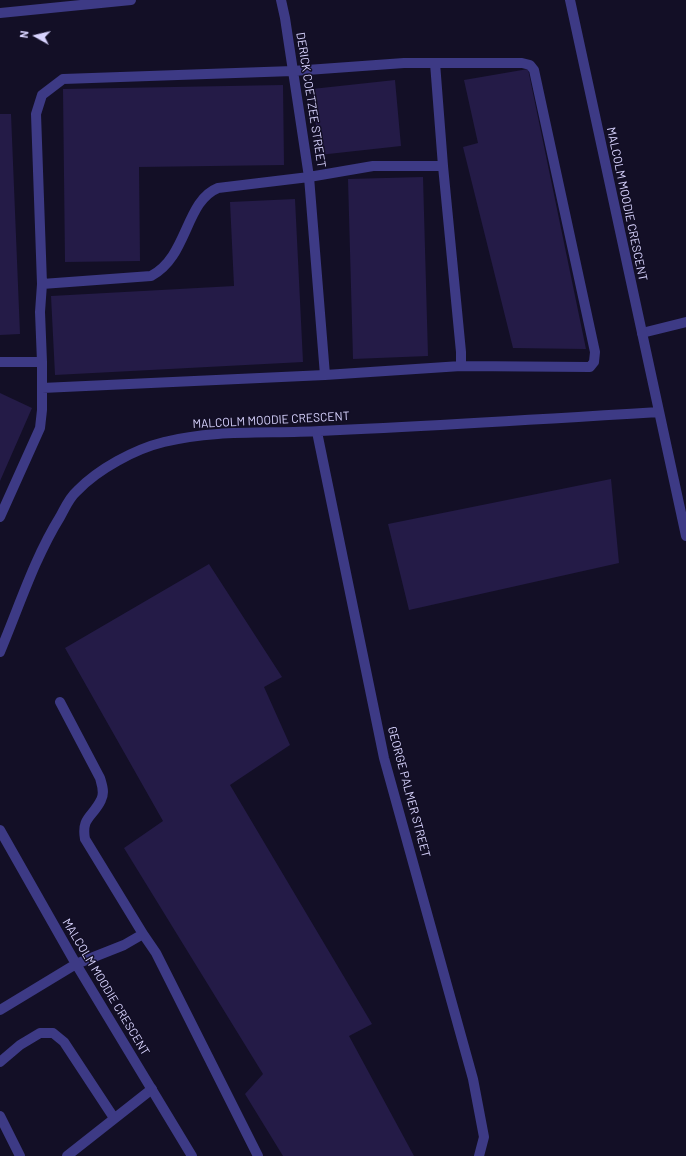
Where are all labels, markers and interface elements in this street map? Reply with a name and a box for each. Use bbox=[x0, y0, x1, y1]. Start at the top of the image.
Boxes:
north arrow bbox=[16, 16, 56, 56]
text: N bbox=[17, 30, 31, 39]
street label: DERICK COETZEE STREET bbox=[293, 31, 329, 169]
street label: MALCOLM MOODIE CRESCENT bbox=[604, 126, 650, 282]
street label: MALCOLM MOODIE CRESCENT bbox=[192, 409, 350, 431]
street label: GEORGE PALMER STREET bbox=[385, 725, 433, 859]
street label: MALCOLM MOODIE CRESCENT bbox=[59, 916, 153, 1058]

